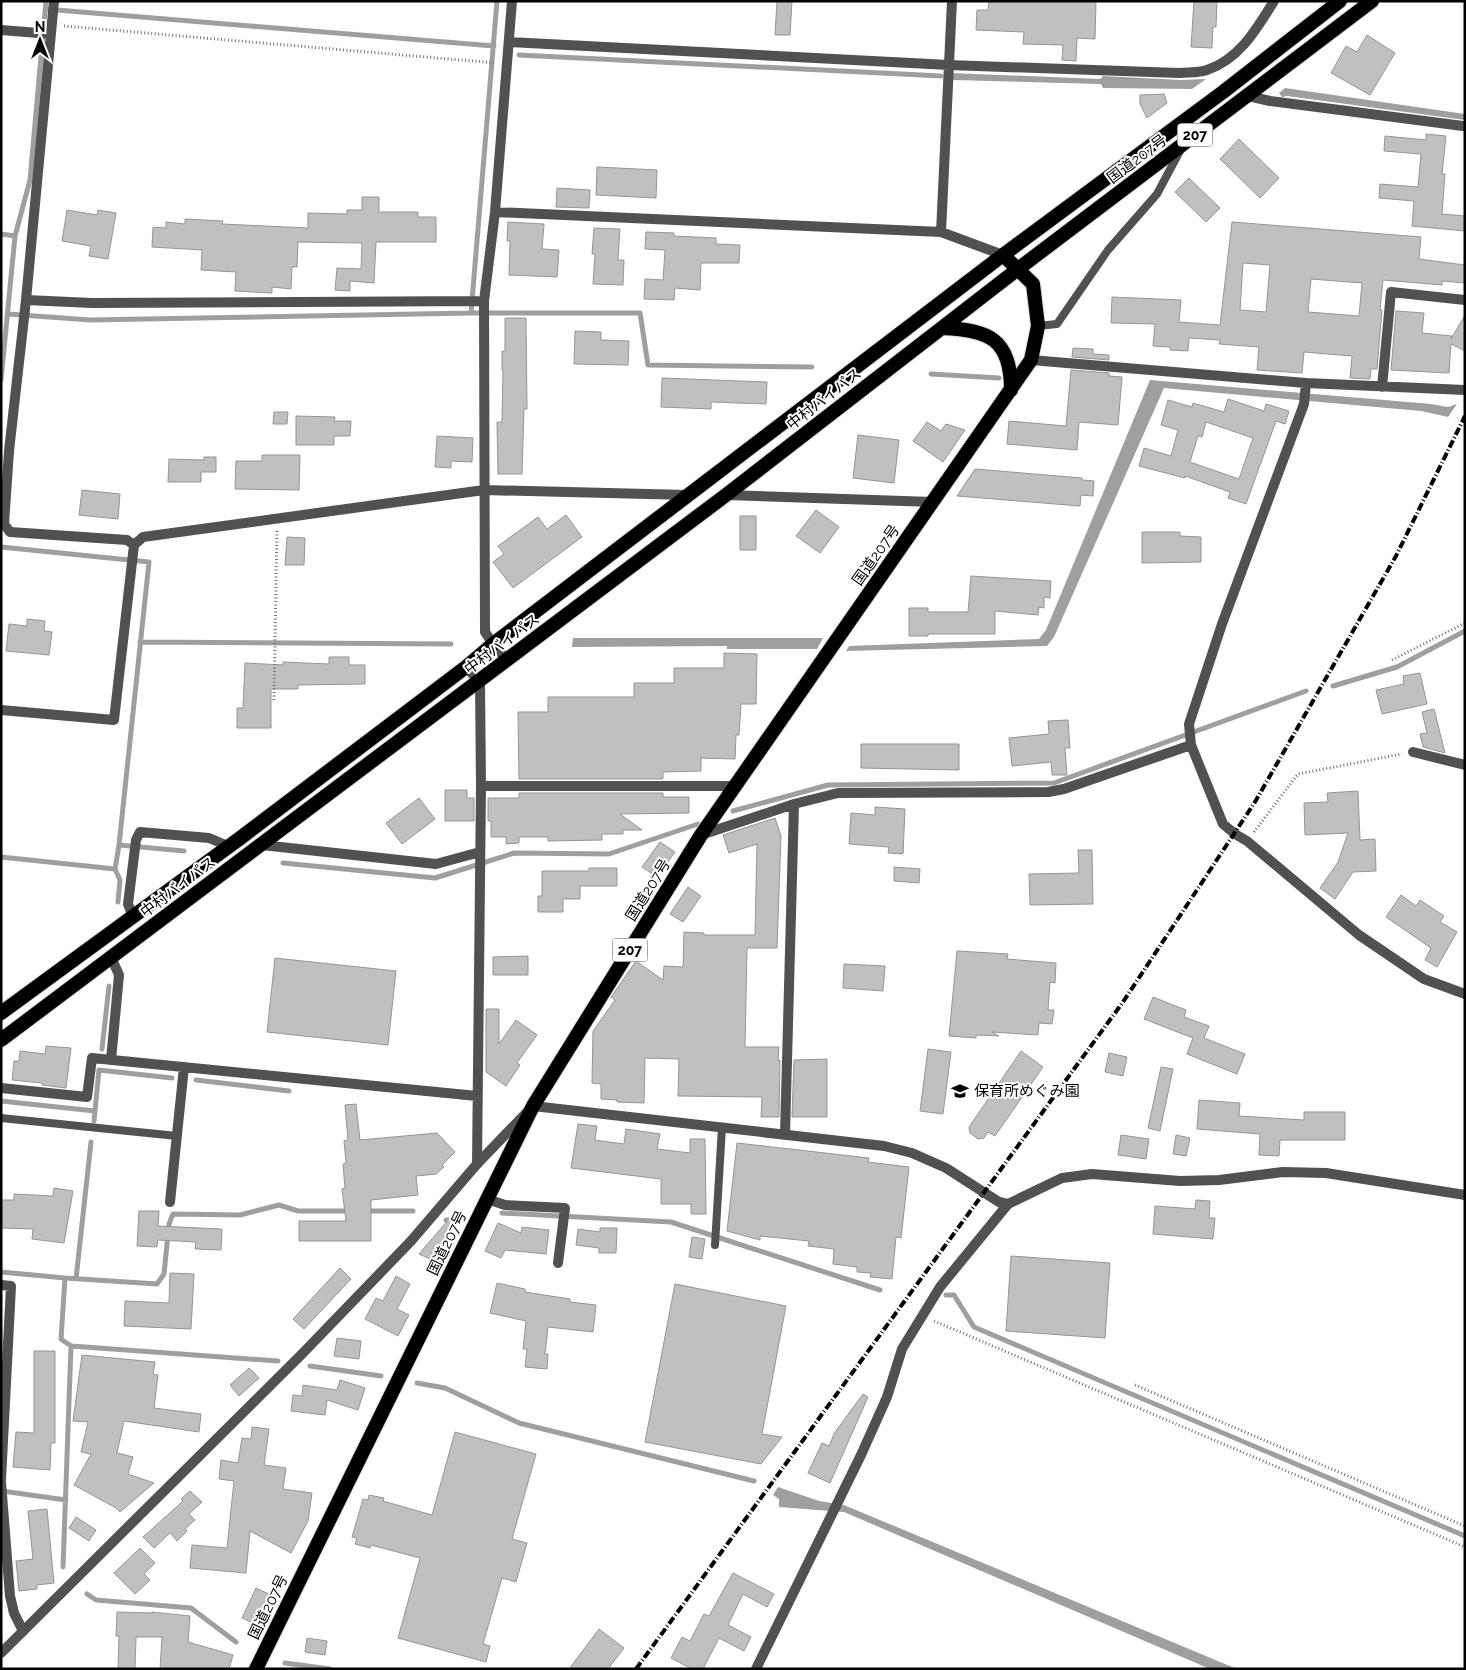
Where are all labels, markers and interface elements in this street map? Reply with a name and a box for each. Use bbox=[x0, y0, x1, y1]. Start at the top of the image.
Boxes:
north arrow bbox=[15, 15, 65, 65]
text: N bbox=[35, 19, 45, 35]
road number: 207 bbox=[1178, 124, 1212, 146]
street label: 国道207号 bbox=[1104, 131, 1170, 187]
street label: 中村バイパス bbox=[783, 364, 865, 434]
street label: 国道207号 bbox=[849, 521, 903, 589]
street label: 中村バイパス bbox=[461, 610, 543, 678]
street label: 中村バイパス bbox=[137, 853, 219, 921]
street label: 国道207号 bbox=[622, 856, 674, 924]
road number: 207 bbox=[612, 938, 648, 962]
school or university icon: 保育所めぐみ園 bbox=[950, 1081, 970, 1101]
place label: 保育所めぐみ園 bbox=[974, 1082, 1079, 1100]
street label: 国道207号 bbox=[424, 1208, 470, 1278]
street label: 国道207号 bbox=[245, 1572, 291, 1642]

